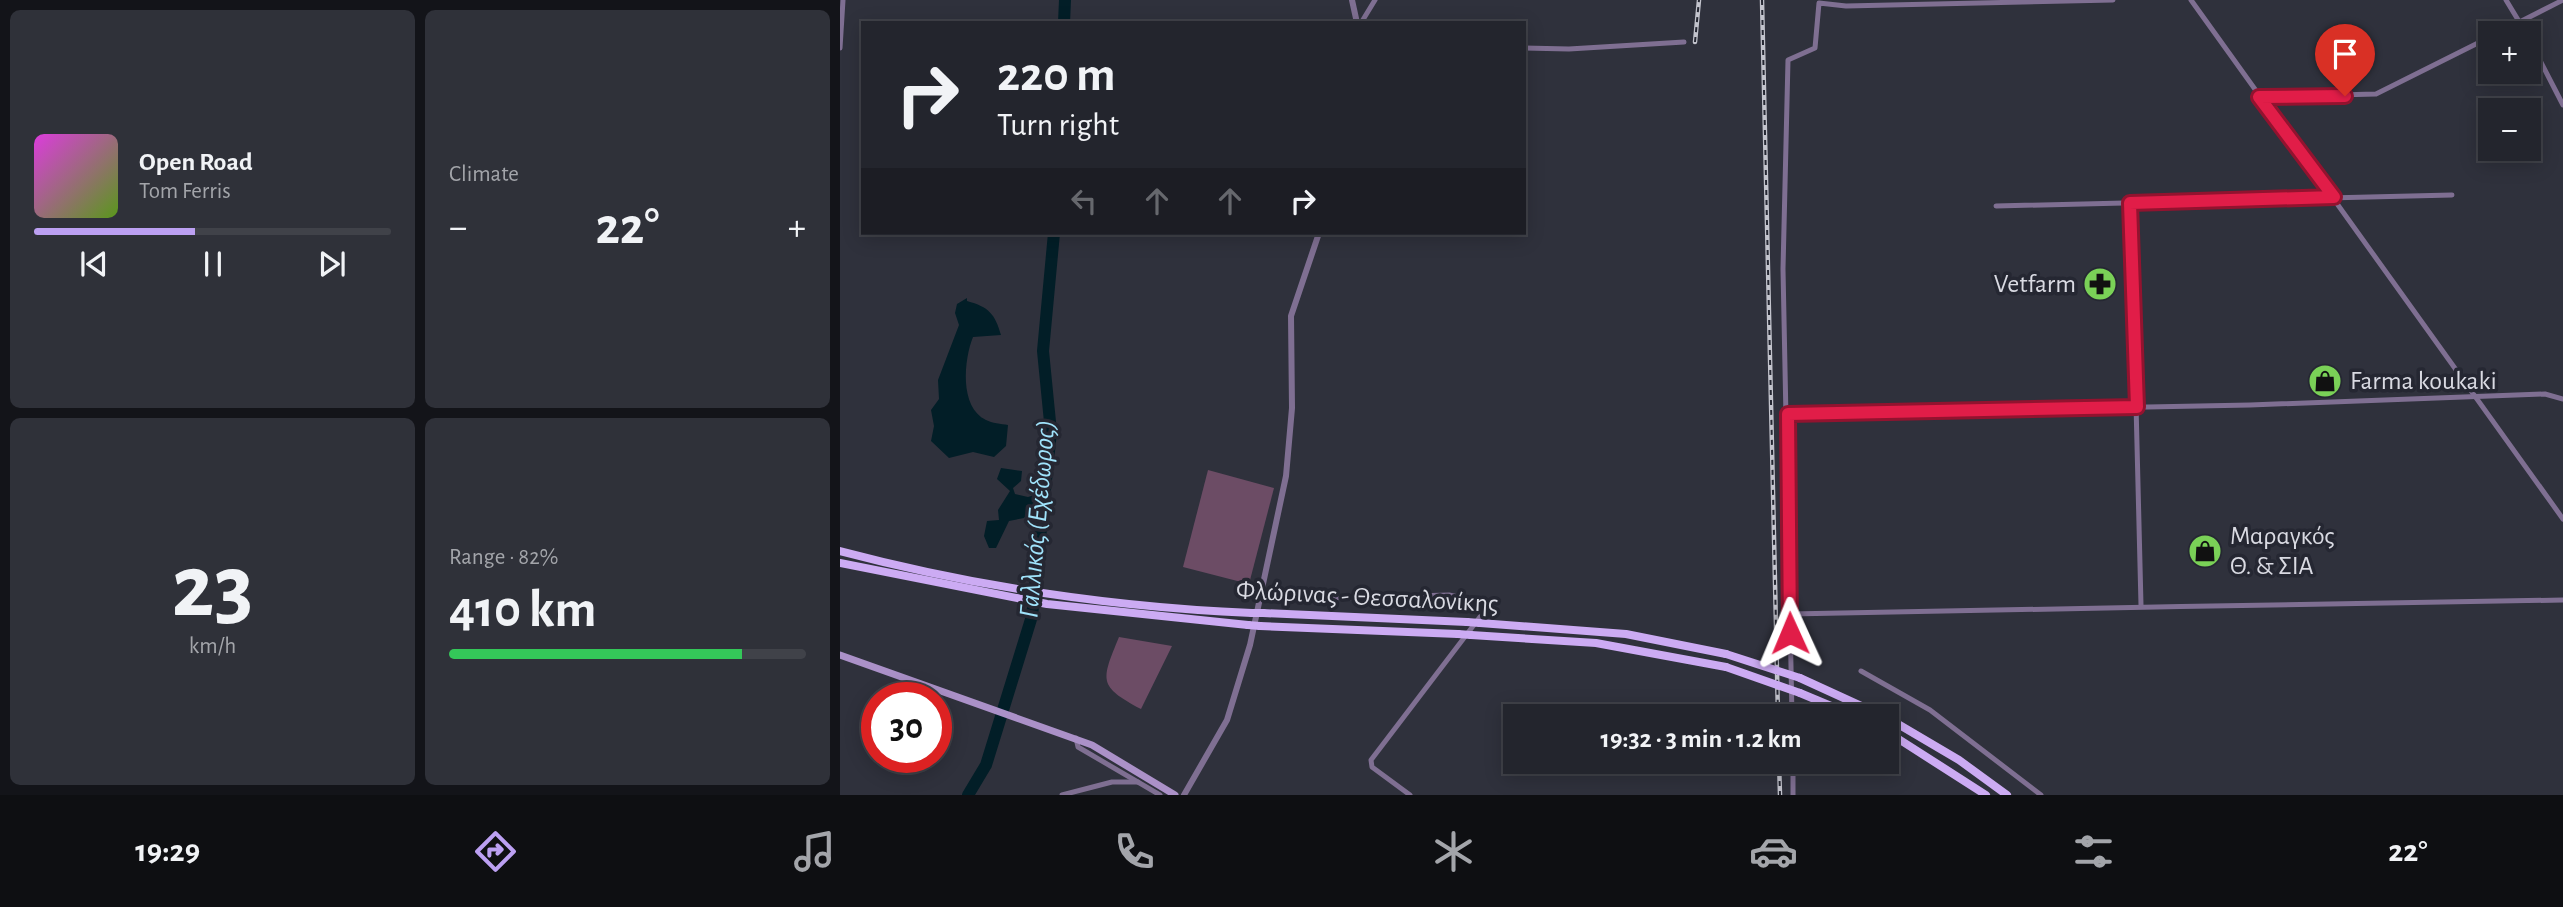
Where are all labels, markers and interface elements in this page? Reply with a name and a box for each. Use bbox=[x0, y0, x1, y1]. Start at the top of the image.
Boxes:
map controls bbox=[2478, 21, 2541, 161]
button: + bbox=[2478, 21, 2541, 84]
pin bbox=[2315, 24, 2375, 96]
icon: arrive bbox=[2326, 35, 2364, 73]
icon: right bbox=[882, 49, 973, 140]
text: 220 m bbox=[997, 51, 1116, 100]
button: − bbox=[2478, 98, 2541, 161]
text: Turn right bbox=[997, 109, 1119, 141]
text: Open Road bbox=[139, 149, 253, 175]
text: Climate bbox=[449, 163, 519, 186]
text: Tom Ferris bbox=[139, 180, 231, 203]
icon: left bbox=[1065, 182, 1103, 220]
icon: ahead bbox=[1138, 182, 1176, 220]
icon: ahead bbox=[1211, 182, 1249, 220]
icon: right bbox=[1284, 182, 1322, 220]
text: 22° bbox=[595, 201, 660, 253]
text: − bbox=[449, 209, 467, 247]
text: + bbox=[788, 209, 806, 247]
icon: previous bbox=[75, 245, 113, 283]
icon: pause bbox=[194, 245, 232, 283]
icon: next bbox=[313, 245, 351, 283]
pharmacy icon: Vetfarm bbox=[2081, 265, 2119, 303]
place label: Vetfarm bbox=[1994, 271, 2076, 297]
shop icon: Farma koukaki bbox=[2306, 362, 2344, 400]
place label: Farma koukaki bbox=[2350, 368, 2497, 394]
water label: Γαλλικός (Εχέδωρος) bbox=[1015, 419, 1061, 619]
place label: Μαραγκός Θ. & ΣΙΑ bbox=[2230, 523, 2335, 579]
shop icon: Μαραγκός Θ. & ΣΙΑ bbox=[2186, 532, 2224, 570]
text: 23 bbox=[171, 542, 254, 633]
text: Range · 82% bbox=[449, 546, 559, 569]
street label: Φλώρινας - Θεσσαλονίκης bbox=[1235, 577, 1499, 617]
text: 410 km bbox=[449, 584, 597, 636]
position arrow bbox=[1753, 596, 1827, 670]
text: km/h bbox=[189, 635, 236, 658]
speed limit sign: 30 bbox=[861, 682, 952, 773]
text: 19:32 · 3 min · 1.2 km bbox=[1601, 726, 1801, 752]
icon: directions bbox=[471, 827, 520, 876]
icon: music bbox=[790, 827, 839, 876]
icon: phone bbox=[1110, 827, 1159, 876]
icon: climate bbox=[1429, 827, 1478, 876]
icon: car bbox=[1749, 827, 1798, 876]
icon: filters bbox=[2069, 827, 2118, 876]
text: 19:29 bbox=[135, 835, 200, 867]
text: 22° bbox=[2388, 835, 2428, 867]

